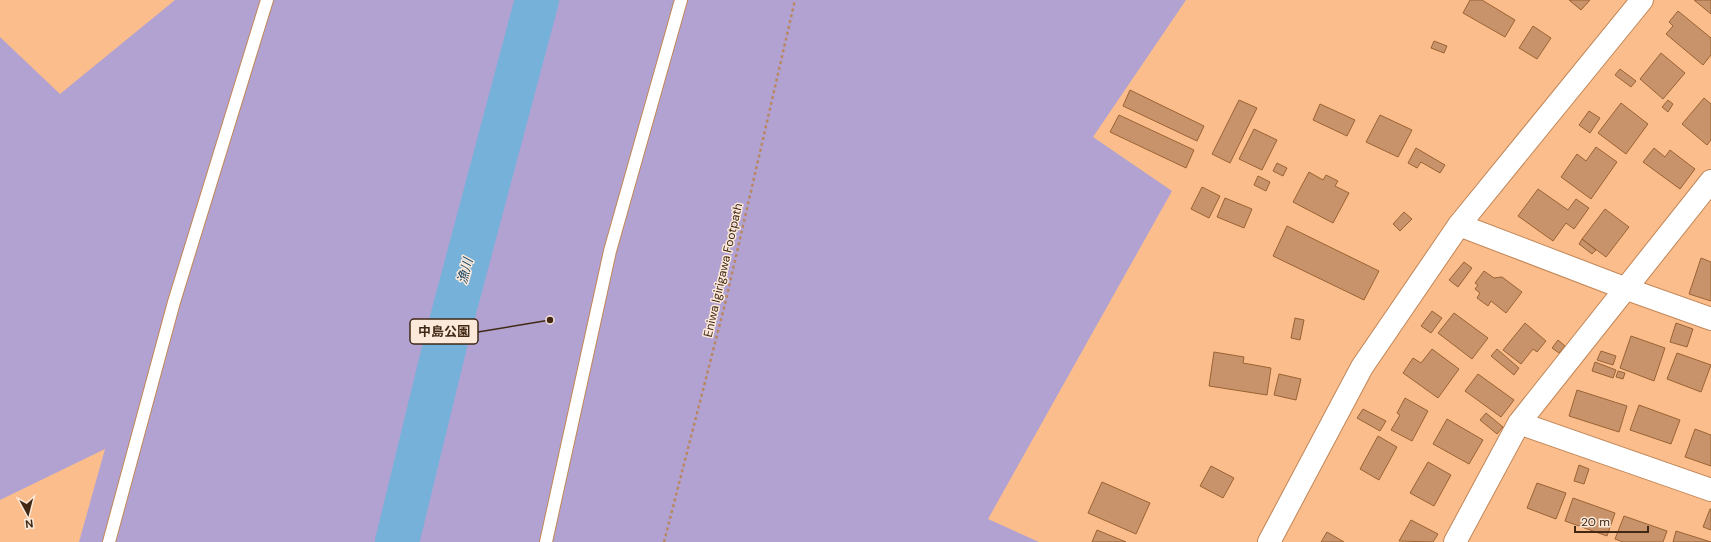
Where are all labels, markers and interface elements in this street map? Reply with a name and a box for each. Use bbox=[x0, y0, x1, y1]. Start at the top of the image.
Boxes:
street label: Eniwa Igirigawa Footpath bbox=[700, 201, 746, 339]
water label: 漁川 bbox=[453, 254, 477, 286]
callout: 中島公園 bbox=[410, 319, 478, 344]
text: 中島公園 bbox=[418, 323, 470, 340]
north arrow bbox=[8, 494, 48, 534]
scale bar bbox=[1575, 508, 1648, 534]
text: 20 m bbox=[1581, 514, 1610, 530]
text: N bbox=[24, 516, 34, 531]

